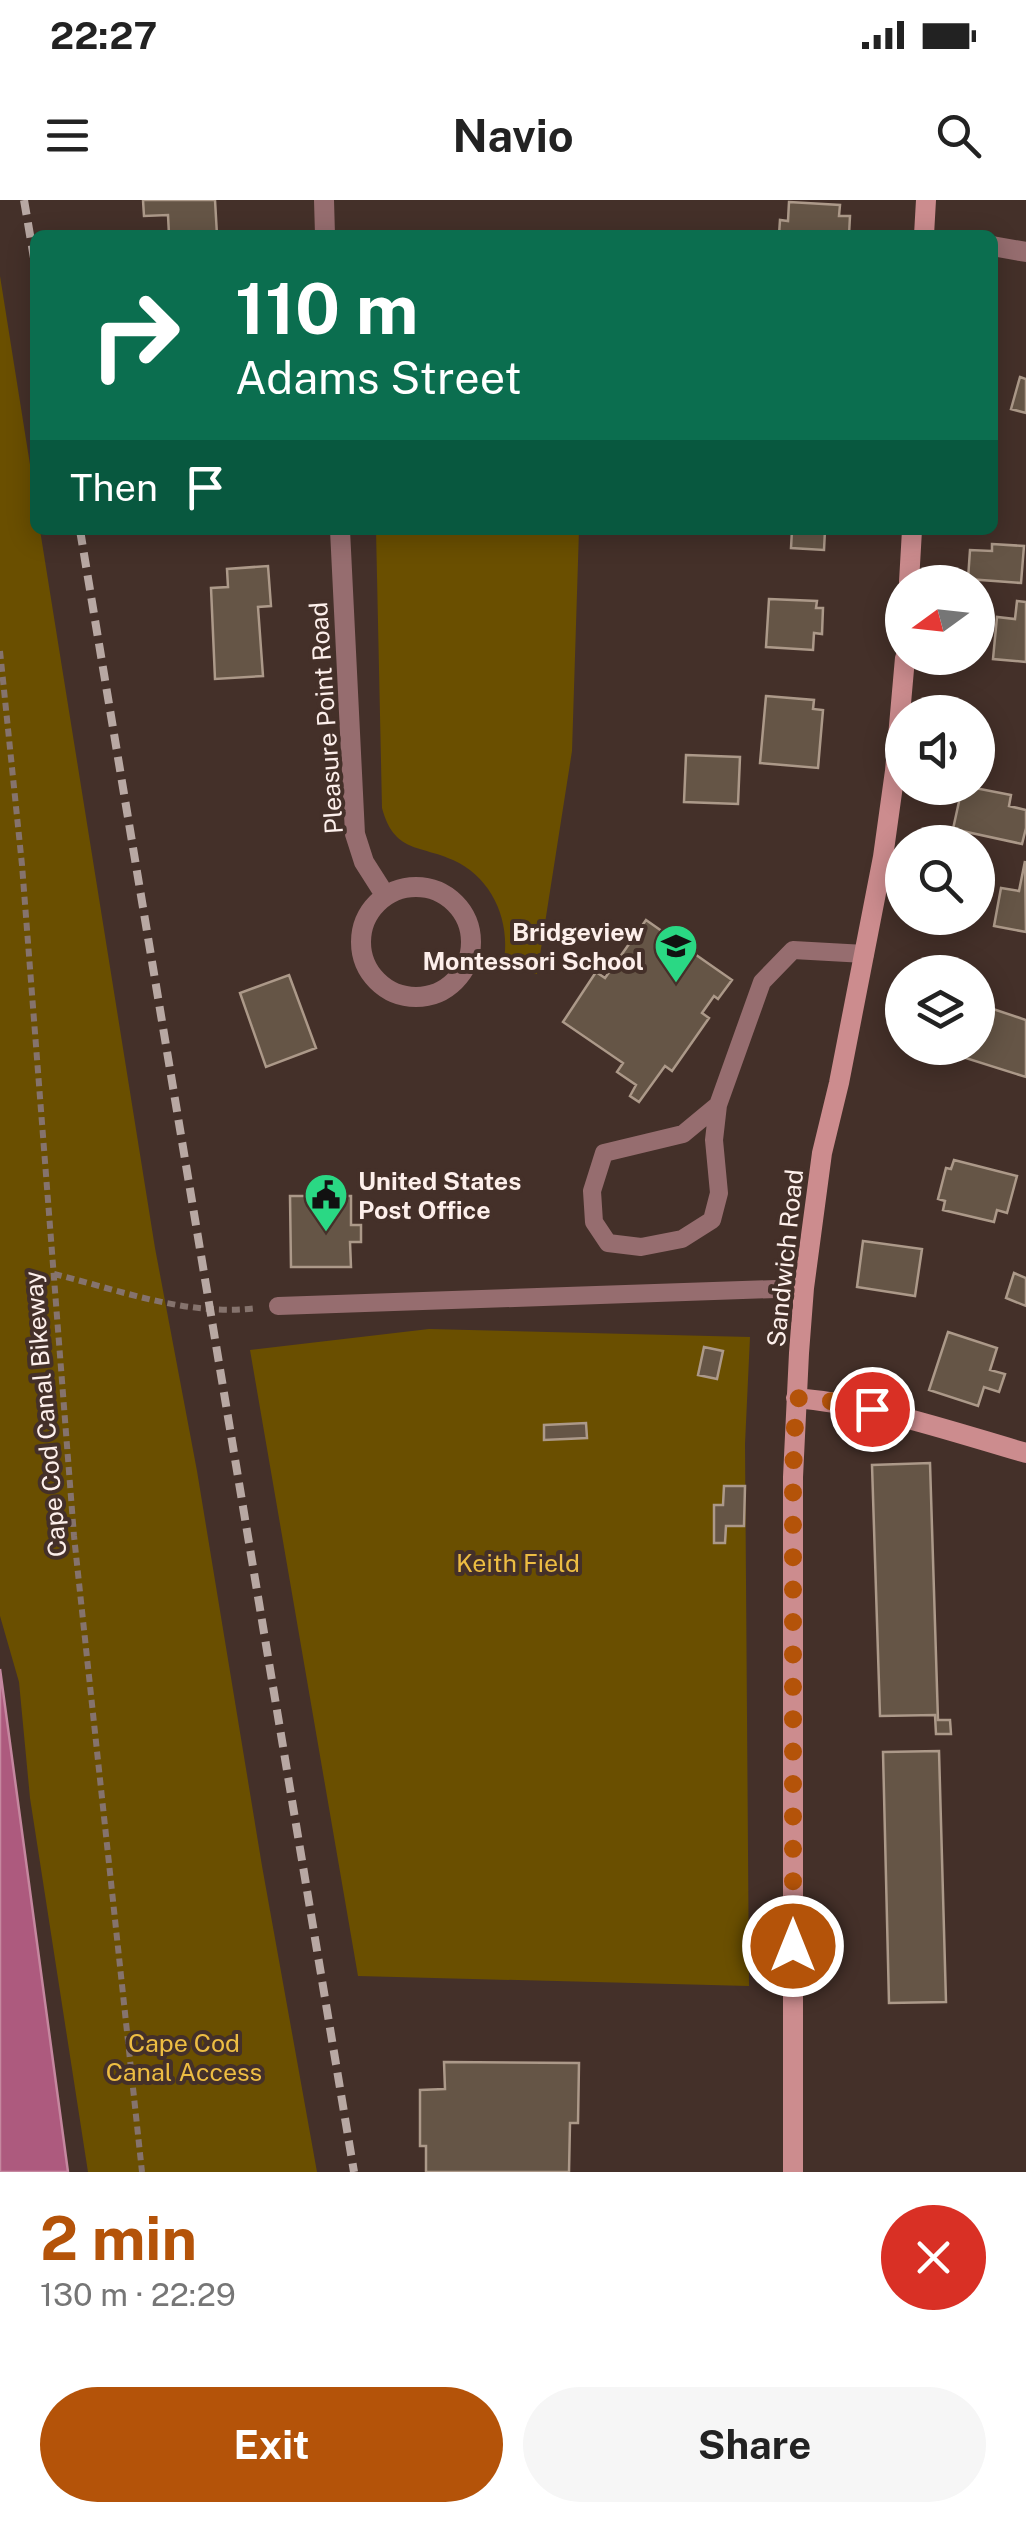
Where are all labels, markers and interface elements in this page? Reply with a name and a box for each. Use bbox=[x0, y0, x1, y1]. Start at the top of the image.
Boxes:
text: 22:27 bbox=[50, 13, 157, 58]
icon: menu bbox=[40, 108, 95, 163]
icon: search bbox=[931, 108, 986, 163]
text: Navio bbox=[452, 109, 574, 162]
text: 110 m bbox=[235, 267, 419, 350]
icon: right bbox=[70, 270, 200, 400]
text: Adams Street bbox=[235, 351, 522, 404]
icon: arrive bbox=[178, 460, 233, 515]
text: Then bbox=[70, 465, 158, 510]
north arrow bbox=[885, 565, 995, 675]
map controls bbox=[885, 565, 995, 1065]
street label: Pleasure Point Road bbox=[303, 601, 349, 835]
button: sound bbox=[885, 695, 995, 805]
button: search bbox=[885, 825, 995, 935]
place label: Bridgeview Montessori School bbox=[422, 917, 644, 976]
school or university icon: Bridgeview Montessori School bbox=[653, 923, 699, 984]
button: layers bbox=[885, 955, 995, 1065]
place label: United States Post Office bbox=[358, 1166, 521, 1225]
street label: Sandwich Road bbox=[761, 1168, 809, 1348]
public building icon: United States Post Office bbox=[303, 1172, 349, 1233]
street label: Cape Cod Canal Bikeway bbox=[18, 1270, 72, 1558]
pin bbox=[830, 1367, 915, 1452]
icon: arrive bbox=[845, 1382, 900, 1437]
park label: Keith Field bbox=[456, 1548, 580, 1578]
position arrow bbox=[741, 1894, 845, 1998]
park label: Cape Cod Canal Access bbox=[106, 2028, 262, 2087]
text: 2 min bbox=[40, 2203, 197, 2274]
button: close bbox=[881, 2205, 986, 2310]
text: 130 m · 22:29 bbox=[40, 2276, 236, 2313]
button: Exit bbox=[40, 2387, 503, 2502]
button: Share bbox=[523, 2387, 986, 2502]

